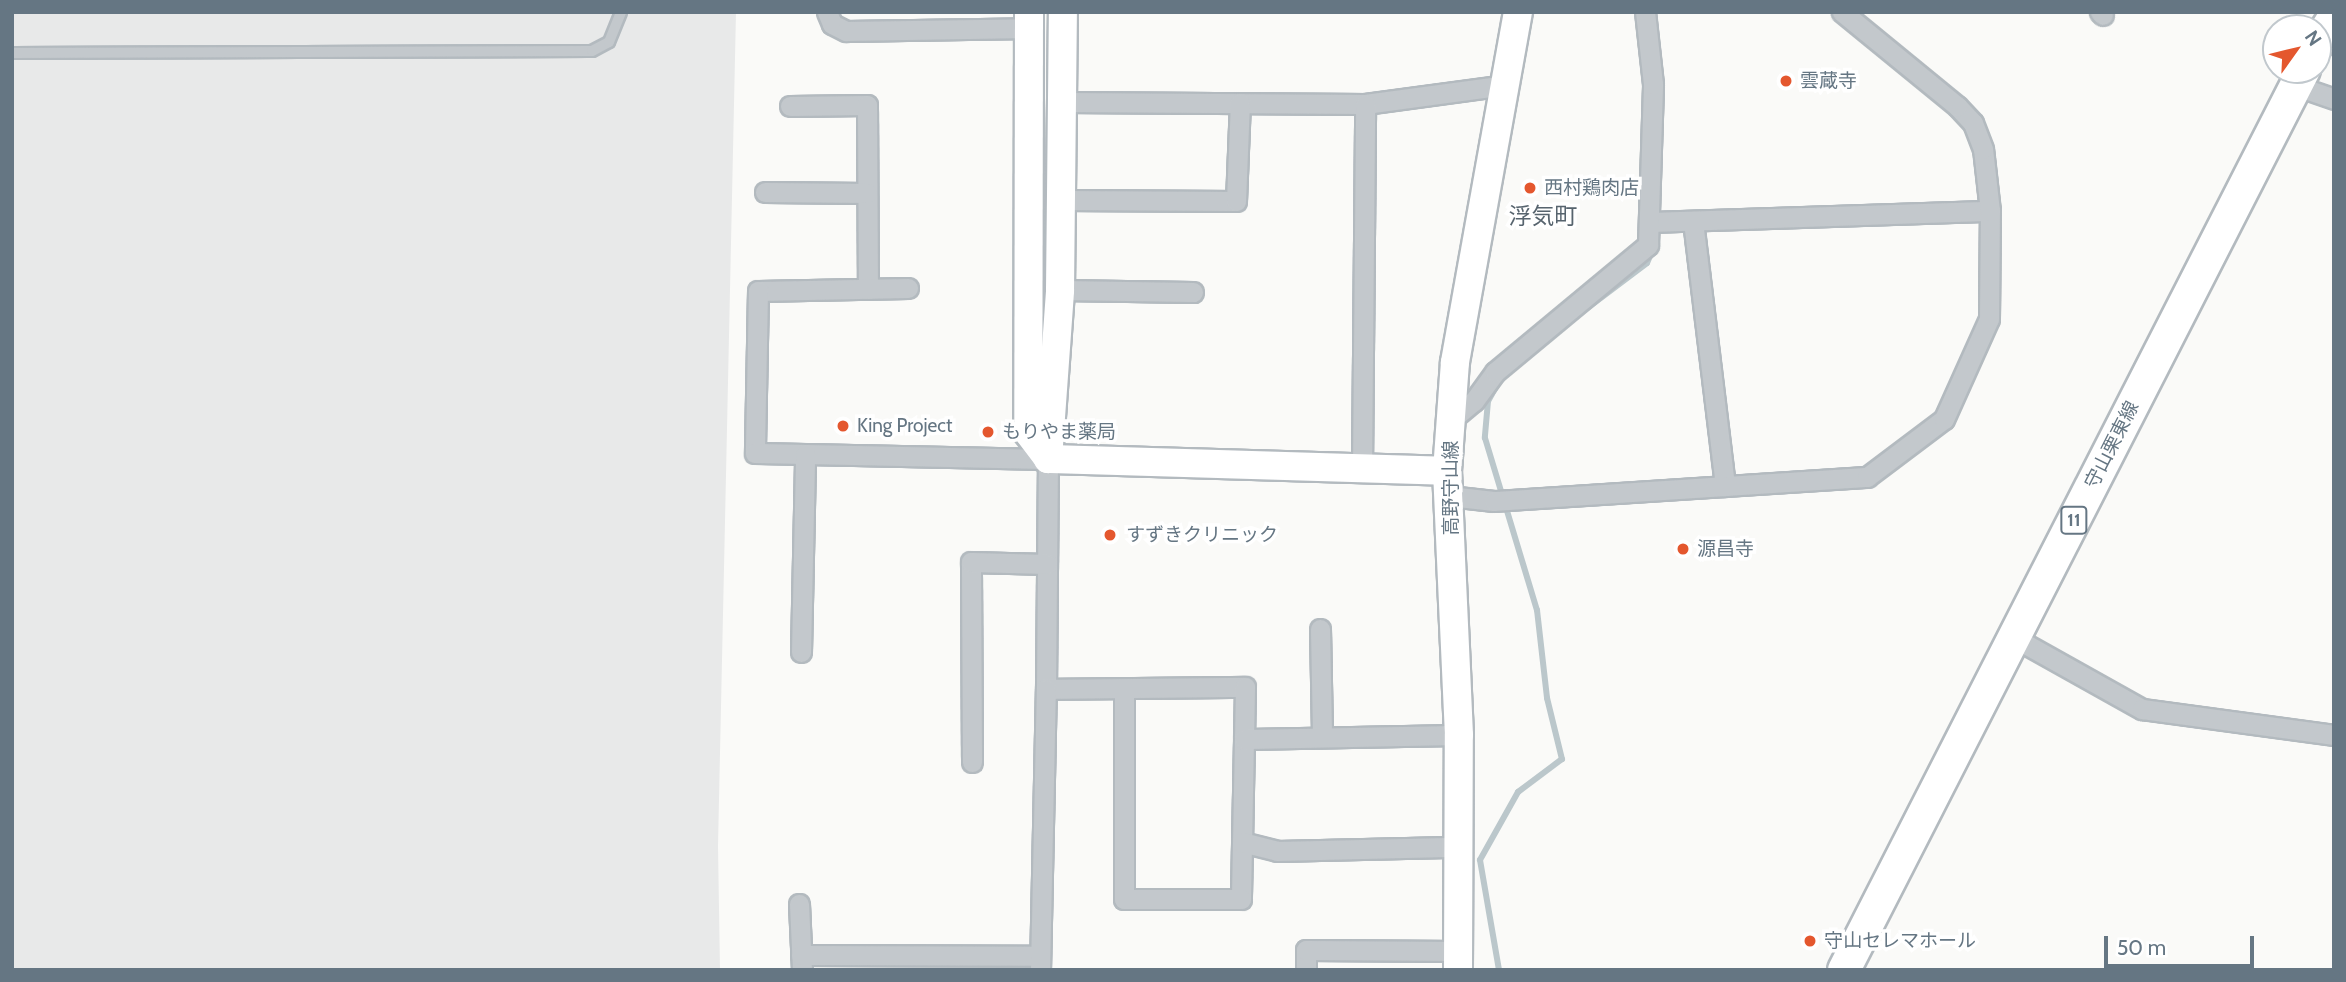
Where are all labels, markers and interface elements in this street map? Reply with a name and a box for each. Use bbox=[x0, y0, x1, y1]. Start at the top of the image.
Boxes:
north arrow bbox=[2262, 14, 2332, 84]
text: N bbox=[2300, 26, 2326, 50]
place label: 雲蔵寺 bbox=[1800, 70, 1857, 92]
marker: 雲蔵寺 bbox=[1778, 73, 1794, 89]
place label: 西村鶏肉店 bbox=[1544, 177, 1639, 199]
marker: 西村鶏肉店 bbox=[1522, 180, 1538, 196]
district label: 浮気町 bbox=[1509, 202, 1577, 230]
street label: 守山栗東線 bbox=[2080, 398, 2144, 492]
place label: King Project bbox=[857, 415, 952, 437]
marker: King Project bbox=[835, 418, 851, 434]
place label: もりやま薬局 bbox=[1002, 421, 1116, 443]
marker: もりやま薬局 bbox=[980, 424, 996, 440]
street label: 高野守山線 bbox=[1440, 441, 1462, 535]
road number: 11 bbox=[2060, 506, 2088, 534]
place label: すずきクリニック bbox=[1126, 524, 1278, 546]
marker: すずきクリニック bbox=[1100, 525, 1120, 545]
place label: 源昌寺 bbox=[1697, 538, 1754, 560]
marker: 源昌寺 bbox=[1675, 541, 1691, 557]
scale bar bbox=[2108, 922, 2258, 966]
place label: 守山セレマホール bbox=[1824, 930, 1976, 952]
marker: 守山セレマホール bbox=[1802, 933, 1818, 949]
text: 50 m bbox=[2117, 935, 2166, 960]

